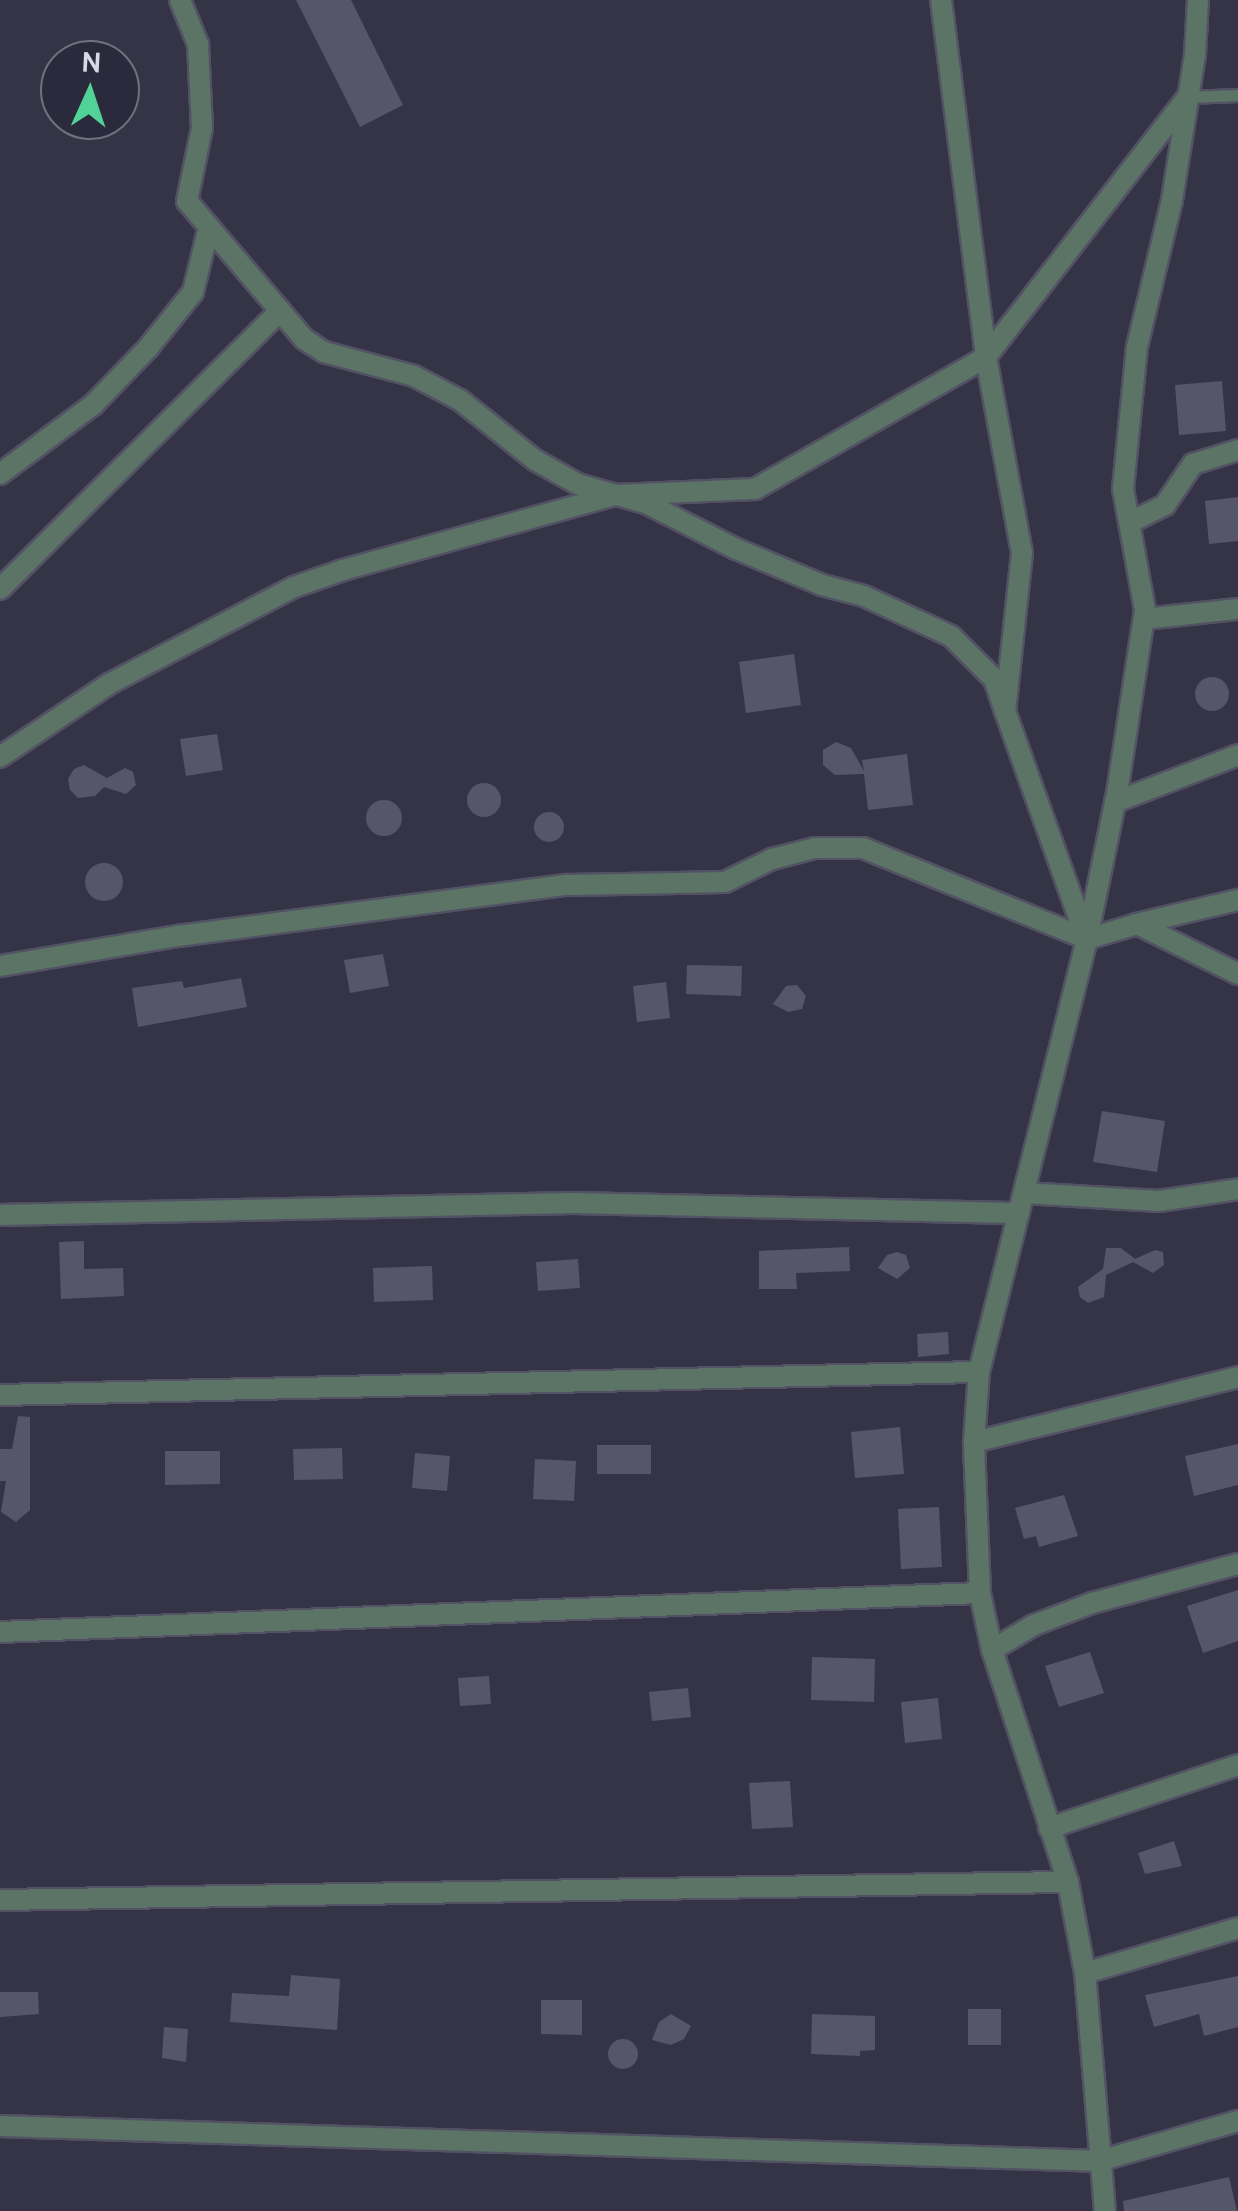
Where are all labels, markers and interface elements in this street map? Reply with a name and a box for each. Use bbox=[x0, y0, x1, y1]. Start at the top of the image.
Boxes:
north arrow bbox=[40, 40, 140, 140]
text: N bbox=[81, 45, 102, 80]

